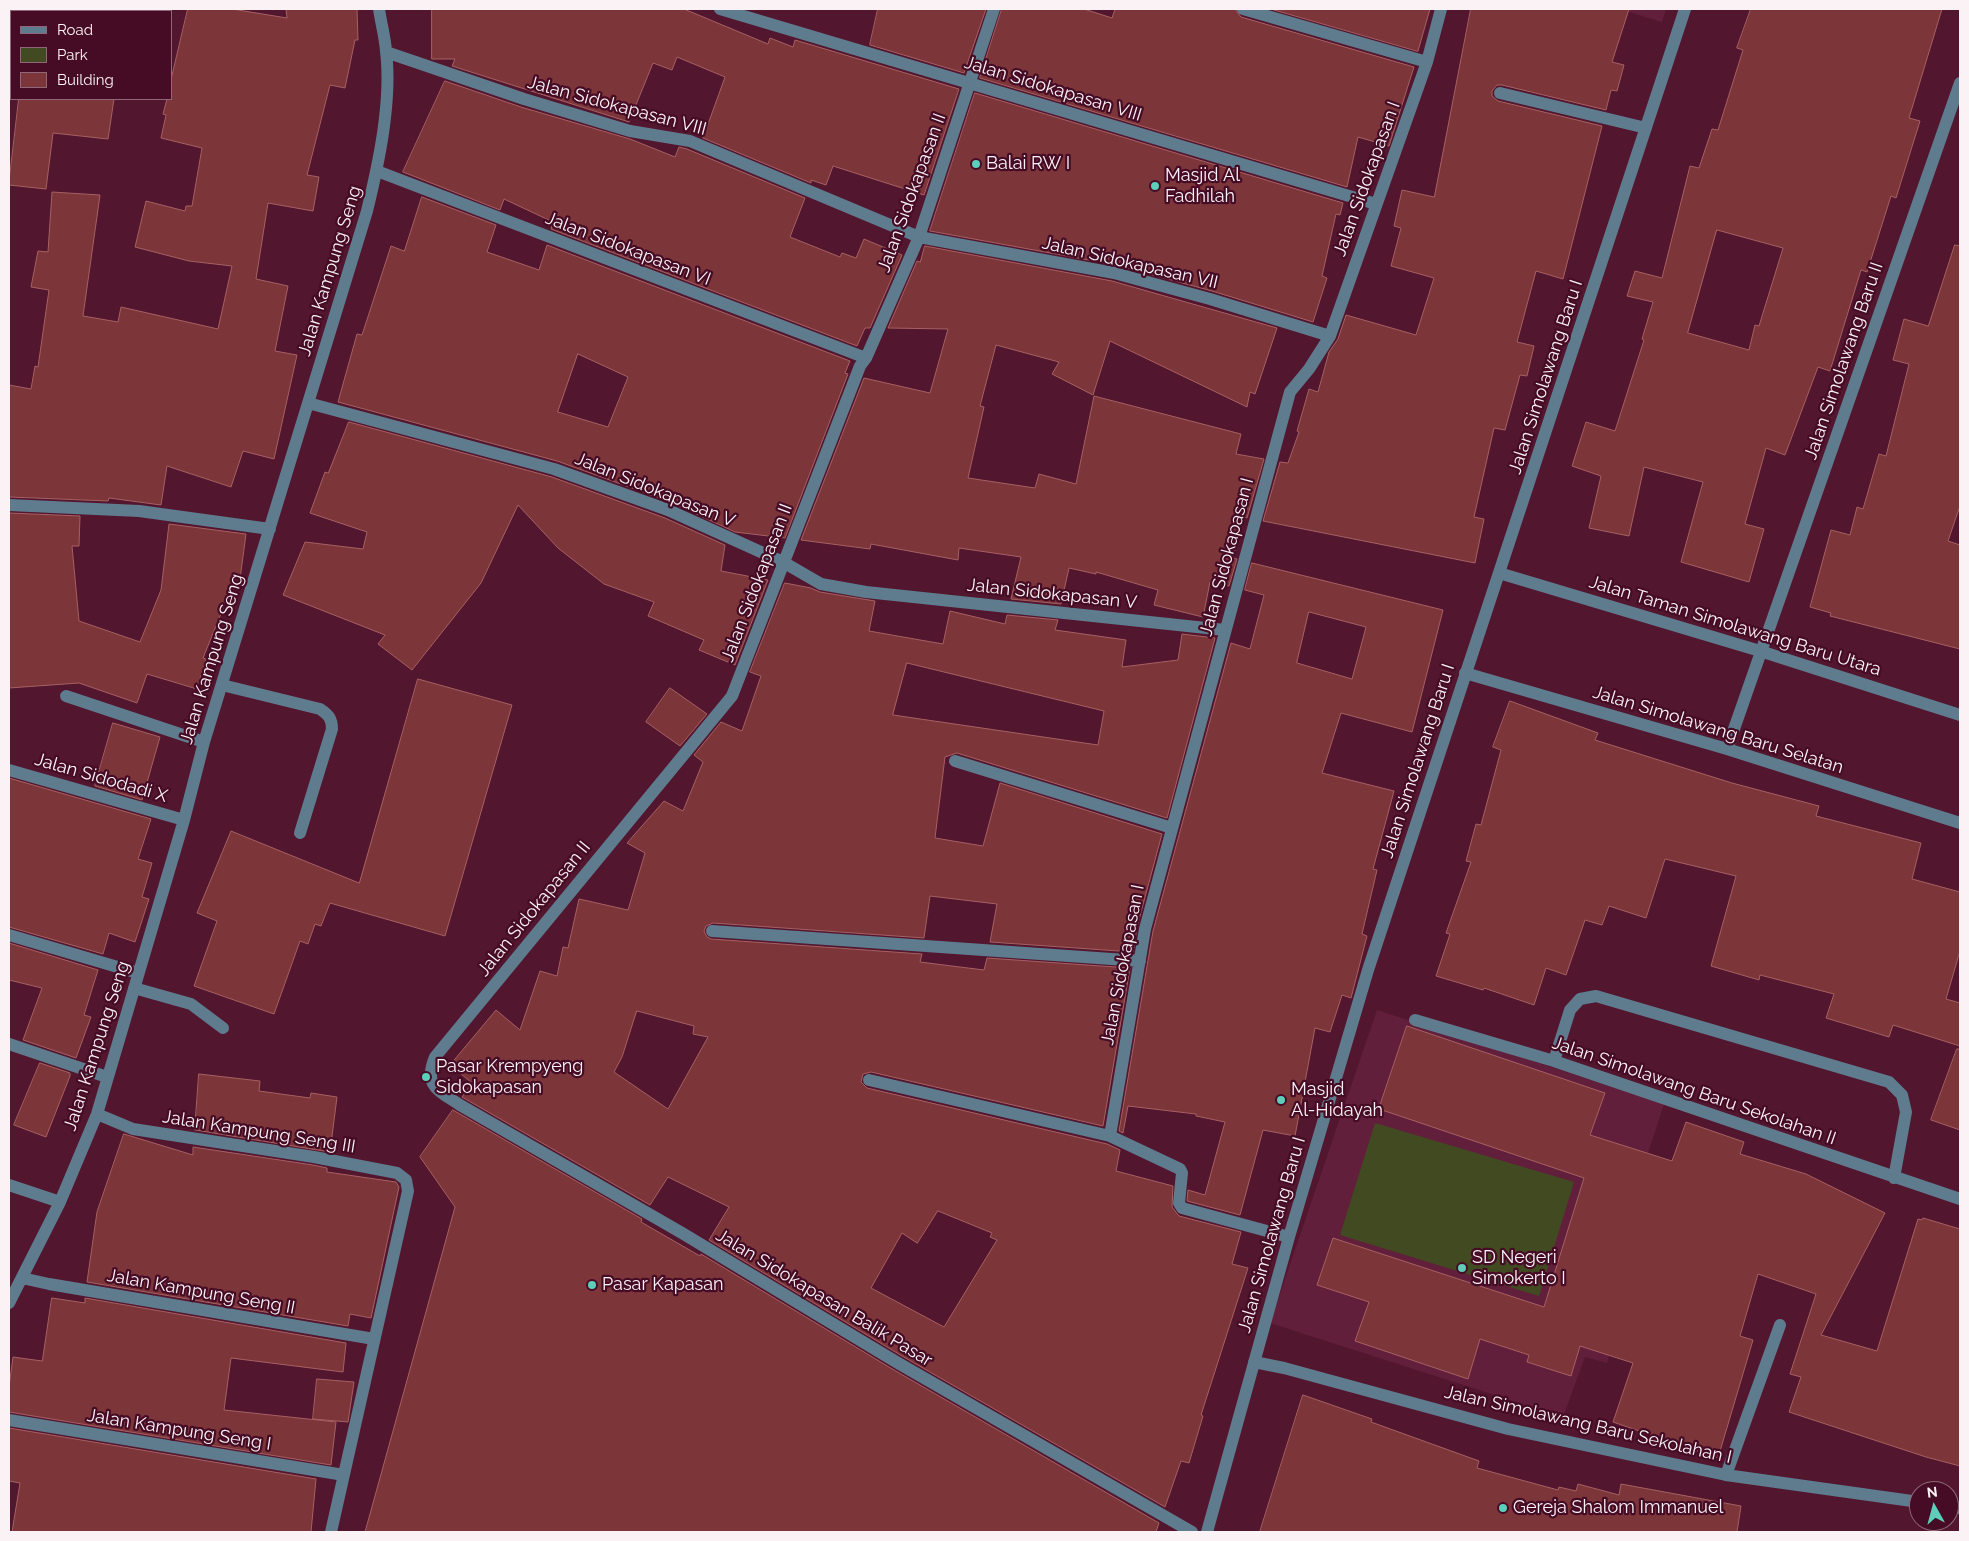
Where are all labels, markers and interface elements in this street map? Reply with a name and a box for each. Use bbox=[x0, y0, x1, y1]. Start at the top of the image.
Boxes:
legend bbox=[10, 10, 172, 100]
text: Road bbox=[57, 21, 93, 39]
text: Park bbox=[57, 46, 88, 64]
street label: Jalan Sidokapasan VIII bbox=[962, 52, 1144, 126]
text: Building bbox=[57, 71, 114, 89]
street label: Jalan Sidokapasan VIII bbox=[525, 72, 709, 140]
street label: Jalan Sidokapasan I bbox=[1329, 99, 1405, 259]
street label: Jalan Sidokapasan II bbox=[873, 111, 951, 275]
place label: Balai RW I bbox=[986, 153, 1070, 175]
marker: Balai RW I bbox=[970, 158, 982, 170]
place label: Masjid Al Fadhilah bbox=[1165, 165, 1240, 208]
marker: Masjid Al Fadhilah bbox=[1149, 180, 1161, 192]
street label: Jalan Kampung Seng bbox=[294, 183, 366, 359]
street label: Jalan Sidokapasan VI bbox=[542, 207, 714, 291]
street label: Jalan Sidokapasan VII bbox=[1040, 232, 1220, 294]
street label: Jalan Simolawang Baru II bbox=[1800, 259, 1888, 463]
street label: Jalan Simolawang Baru I bbox=[1504, 277, 1588, 477]
street label: Jalan Sidokapasan V bbox=[572, 448, 738, 532]
street label: Jalan Sidokapasan I bbox=[1195, 475, 1259, 639]
street label: Jalan Sidokapasan II bbox=[717, 501, 797, 665]
street label: Jalan Kampung Seng bbox=[176, 571, 248, 747]
street label: Jalan Taman Simolawang Baru Utara bbox=[1586, 571, 1884, 681]
street label: Jalan Sidokapasan V bbox=[966, 574, 1138, 614]
street label: Jalan Simolawang Baru I bbox=[1376, 661, 1460, 861]
street label: Jalan Simolawang Baru Selatan bbox=[1590, 682, 1846, 778]
street label: Jalan Sidodadi X bbox=[32, 749, 170, 807]
street label: Jalan Sidokapasan II bbox=[473, 837, 595, 981]
street label: Jalan Sidokapasan I bbox=[1097, 883, 1149, 1047]
street label: Jalan Kampung Seng bbox=[59, 958, 135, 1134]
street label: Jalan Simolawang Baru Sekolahan II bbox=[1549, 1032, 1839, 1150]
place label: Pasar Krempyeng Sidokapasan bbox=[436, 1056, 583, 1098]
marker: Pasar Krempyeng Sidokapasan bbox=[420, 1071, 432, 1083]
place label: Masjid Al-Hidayah bbox=[1291, 1079, 1383, 1122]
marker: Masjid Al-Hidayah bbox=[1275, 1094, 1287, 1106]
street label: Jalan Kampung Seng III bbox=[161, 1106, 357, 1158]
street label: Jalan Simolawang Baru I bbox=[1234, 1135, 1310, 1335]
street label: Jalan Sidokapasan Balik Pasar bbox=[712, 1225, 936, 1371]
place label: SD Negeri Simokerto I bbox=[1472, 1247, 1566, 1290]
marker: SD Negeri Simokerto I bbox=[1456, 1262, 1468, 1274]
street label: Jalan Kampung Seng II bbox=[105, 1265, 297, 1319]
place label: Pasar Kapasan bbox=[602, 1274, 724, 1296]
marker: Pasar Kapasan bbox=[586, 1279, 598, 1291]
street label: Jalan Simolawang Baru Sekolahan I bbox=[1442, 1381, 1734, 1469]
street label: Jalan Kampung Seng I bbox=[85, 1405, 273, 1455]
north arrow bbox=[1909, 1481, 1959, 1531]
text: N bbox=[1926, 1484, 1939, 1501]
place label: Gereja Shalom Immanuel bbox=[1513, 1497, 1723, 1519]
marker: Gereja Shalom Immanuel bbox=[1497, 1502, 1509, 1514]

